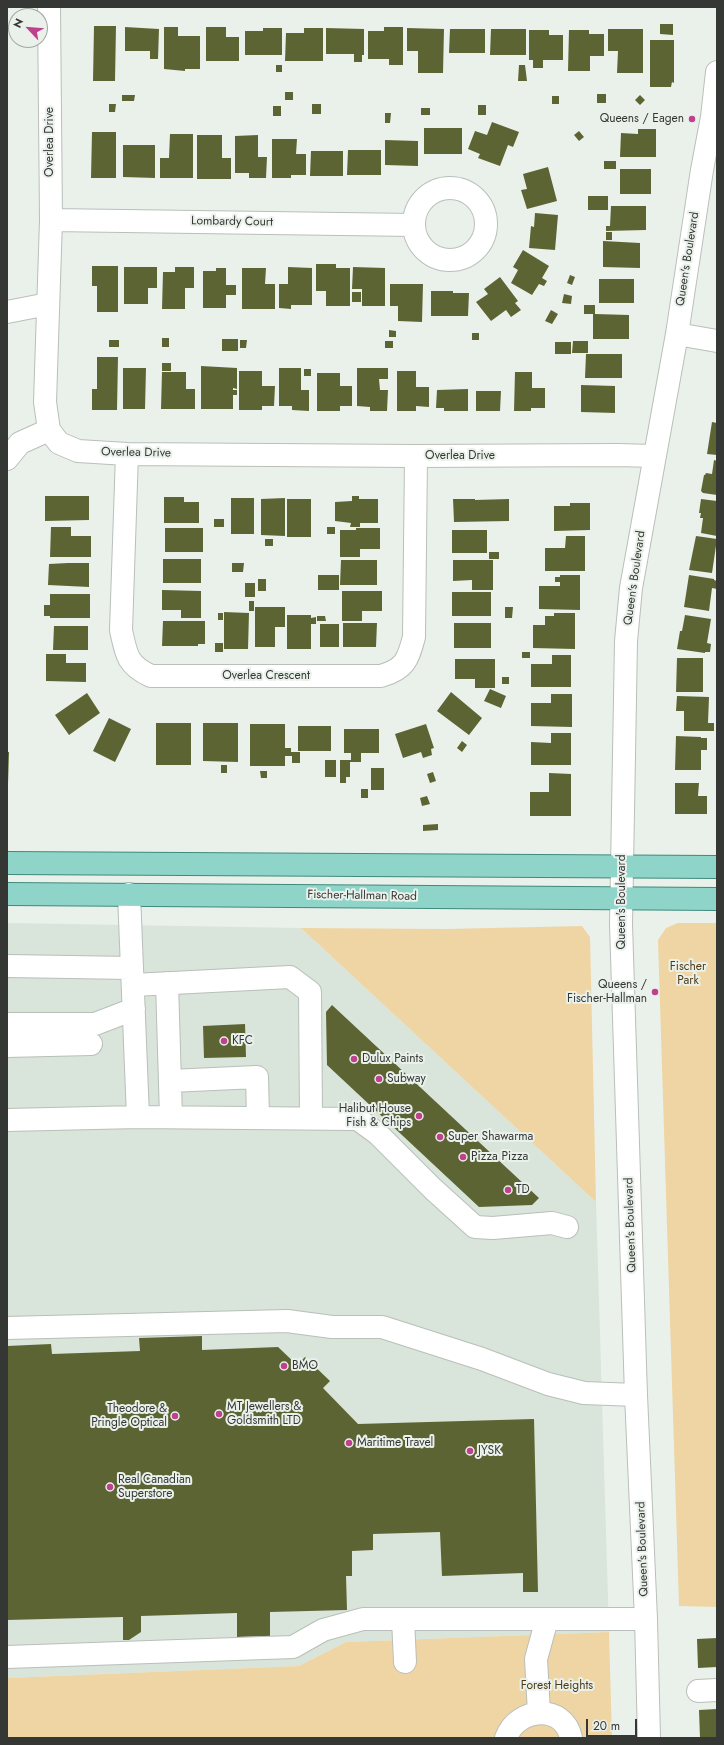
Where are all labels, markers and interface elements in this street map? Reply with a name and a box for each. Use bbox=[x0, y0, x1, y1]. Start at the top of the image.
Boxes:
north arrow bbox=[8, 8, 48, 48]
text: N bbox=[9, 16, 27, 31]
street label: Overlea Drive bbox=[43, 107, 57, 177]
place label: Queens / Eagen bbox=[600, 112, 684, 126]
marker: Queens / Eagen bbox=[687, 114, 697, 124]
street label: Queen's Boulevard bbox=[673, 211, 703, 307]
street label: Lombardy Court bbox=[191, 214, 273, 230]
street label: Overlea Drive bbox=[101, 445, 171, 461]
street label: Overlea Drive bbox=[425, 449, 495, 463]
street label: Queen's Boulevard bbox=[621, 530, 649, 626]
street label: Overlea Crescent bbox=[222, 669, 310, 683]
street label: Queen's Boulevard bbox=[615, 854, 629, 950]
street label: Fischer-Hallman Road bbox=[307, 888, 417, 904]
park label: Fischer Park bbox=[670, 960, 706, 988]
place label: Queens / Fischer-Hallman bbox=[567, 978, 647, 1006]
marker: Queens / Fischer-Hallman bbox=[650, 987, 660, 997]
place label: KFC bbox=[232, 1034, 253, 1048]
marker: KFC bbox=[219, 1036, 229, 1046]
place label: Dulux Paints bbox=[362, 1052, 423, 1066]
marker: Dulux Paints bbox=[349, 1054, 359, 1064]
place label: Subway bbox=[387, 1072, 426, 1086]
marker: Subway bbox=[374, 1074, 384, 1084]
place label: Halibut House Fish & Chips bbox=[339, 1102, 411, 1130]
marker: Halibut House Fish & Chips bbox=[414, 1111, 424, 1121]
place label: Super Shawarma bbox=[448, 1130, 533, 1144]
marker: Super Shawarma bbox=[435, 1132, 445, 1142]
place label: Pizza Pizza bbox=[471, 1150, 528, 1164]
marker: Pizza Pizza bbox=[458, 1152, 468, 1162]
street label: Queen's Boulevard bbox=[622, 1177, 640, 1273]
place label: TD bbox=[516, 1183, 530, 1197]
marker: TD bbox=[503, 1185, 513, 1195]
place label: BMO bbox=[292, 1359, 318, 1373]
marker: BMO bbox=[279, 1361, 289, 1371]
place label: MT Jewellers & Goldsmith LTD bbox=[227, 1400, 301, 1428]
place label: Theodore & Pringle Optical bbox=[91, 1402, 167, 1430]
marker: MT Jewellers & Goldsmith LTD bbox=[214, 1409, 224, 1419]
marker: Theodore & Pringle Optical bbox=[170, 1411, 180, 1421]
place label: Maritime Travel bbox=[357, 1436, 433, 1450]
marker: Maritime Travel bbox=[344, 1438, 354, 1448]
place label: JYSK bbox=[478, 1444, 501, 1458]
marker: JYSK bbox=[465, 1446, 475, 1456]
place label: Real Canadian Superstore bbox=[118, 1473, 191, 1501]
marker: Real Canadian Superstore bbox=[105, 1482, 115, 1492]
street label: Queen's Boulevard bbox=[634, 1501, 652, 1597]
park label: Forest Heights bbox=[521, 1679, 593, 1693]
scale bar bbox=[588, 1711, 639, 1737]
text: 20 m bbox=[593, 1717, 620, 1735]

